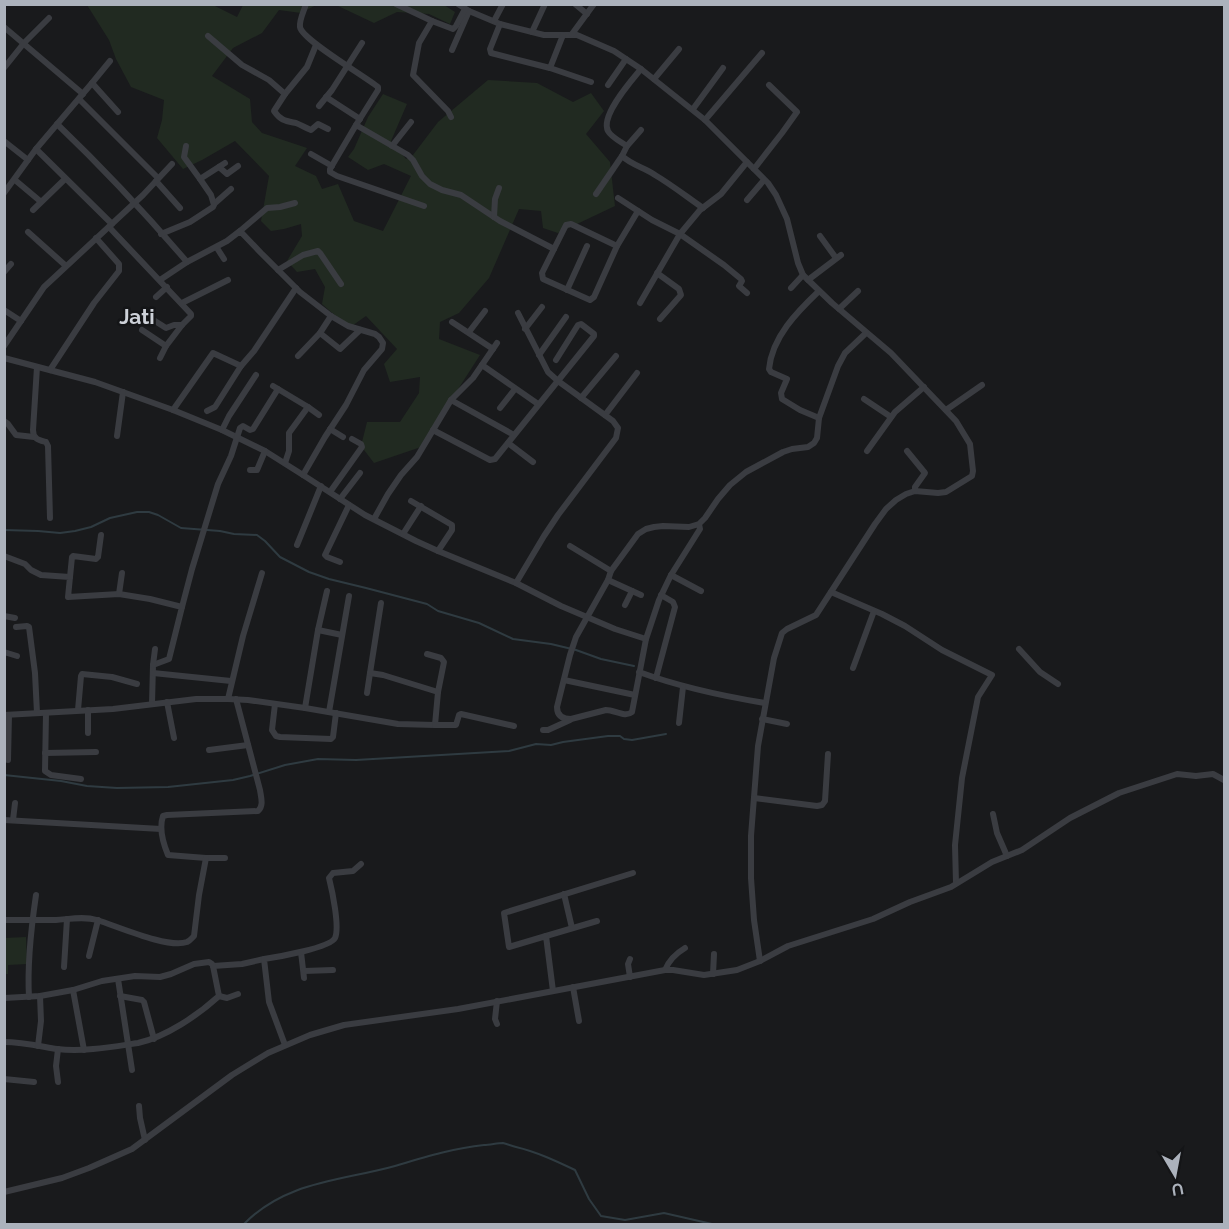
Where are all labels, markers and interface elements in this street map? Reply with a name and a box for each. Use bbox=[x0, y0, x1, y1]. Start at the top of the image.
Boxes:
district label: Jati bbox=[119, 304, 155, 329]
north arrow bbox=[1145, 1145, 1205, 1205]
text: U bbox=[1170, 1179, 1185, 1200]

